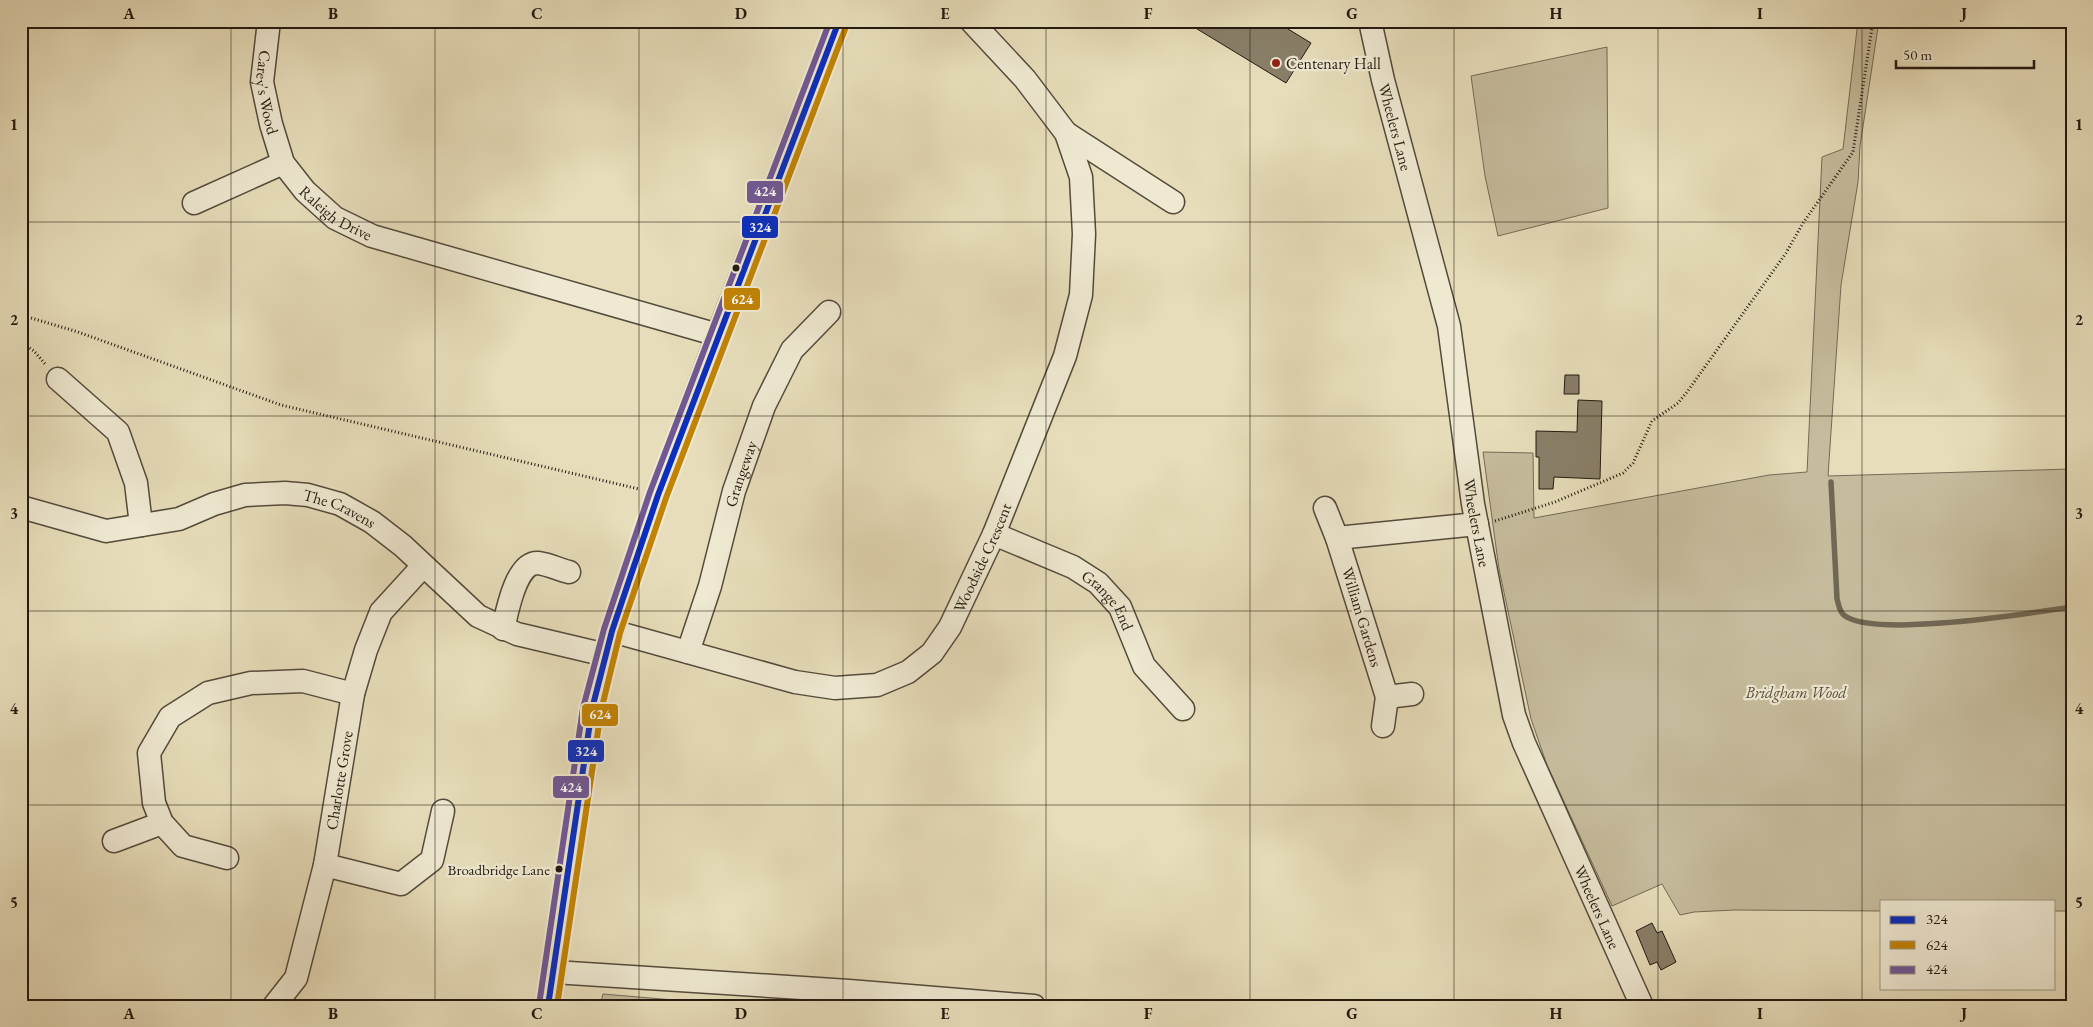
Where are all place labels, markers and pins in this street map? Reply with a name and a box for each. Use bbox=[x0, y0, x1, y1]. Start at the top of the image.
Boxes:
place label: Centenary Hall bbox=[1286, 53, 1381, 74]
marker: Centenary Hall bbox=[1270, 57, 1282, 69]
unlabelled marker bbox=[731, 263, 741, 273]
place label: Broadbridge Lane bbox=[448, 860, 550, 879]
marker: Broadbridge Lane bbox=[554, 864, 564, 874]

